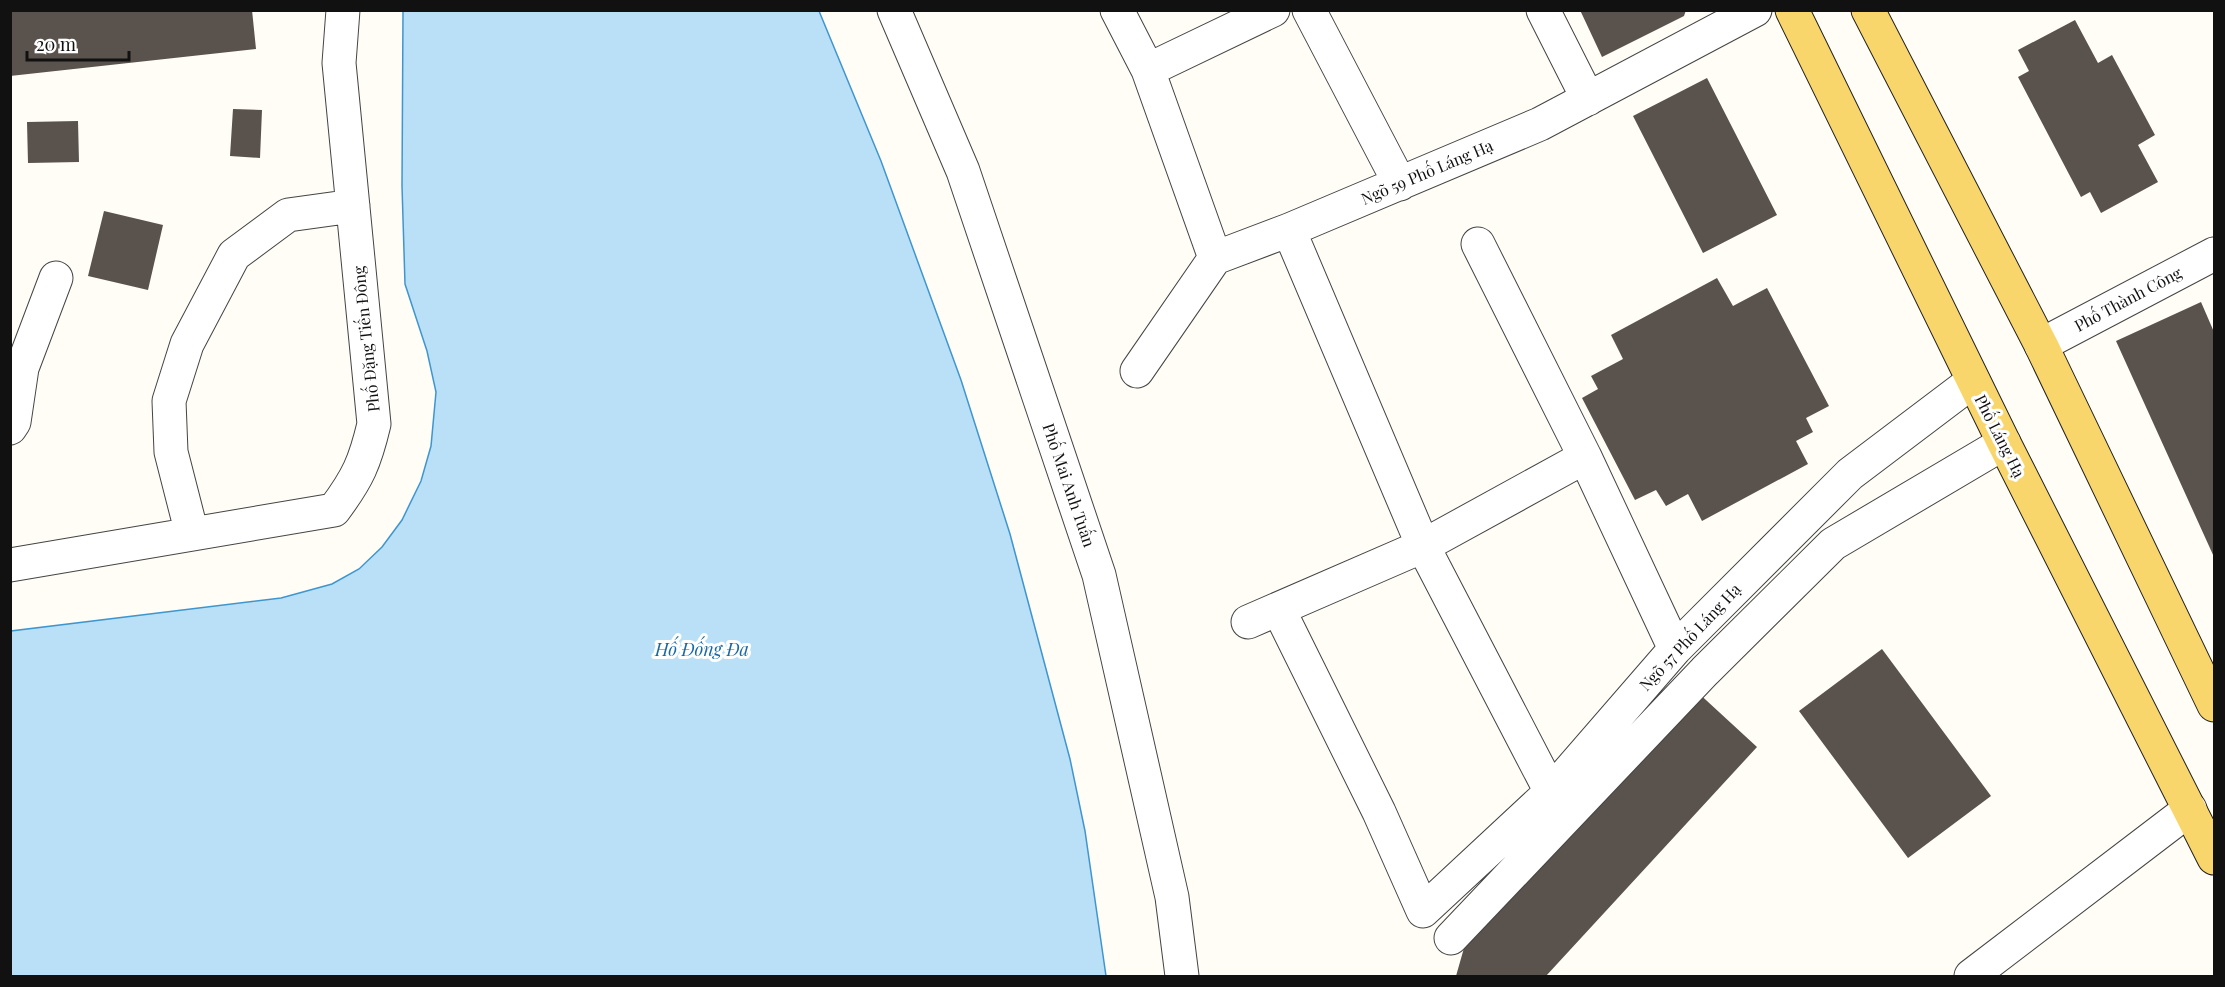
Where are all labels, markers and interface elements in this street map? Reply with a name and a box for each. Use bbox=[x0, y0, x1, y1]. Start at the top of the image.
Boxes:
scale bar bbox=[27, 24, 129, 62]
text: 20 m bbox=[36, 32, 76, 56]
street label: Ngõ 59 Phố Láng Hạ bbox=[1357, 132, 1496, 209]
street label: Phố Thành Công bbox=[2069, 259, 2186, 336]
street label: Phố Đặng Tiến Đông bbox=[345, 264, 384, 413]
street label: Phố Láng Hạ bbox=[1971, 390, 2032, 481]
street label: Phố Mai Anh Tuấn bbox=[1038, 419, 1103, 550]
street label: Ngõ 57 Phố Láng Hạ bbox=[1633, 577, 1745, 695]
water label: Hố Đống Đa bbox=[654, 636, 749, 661]

